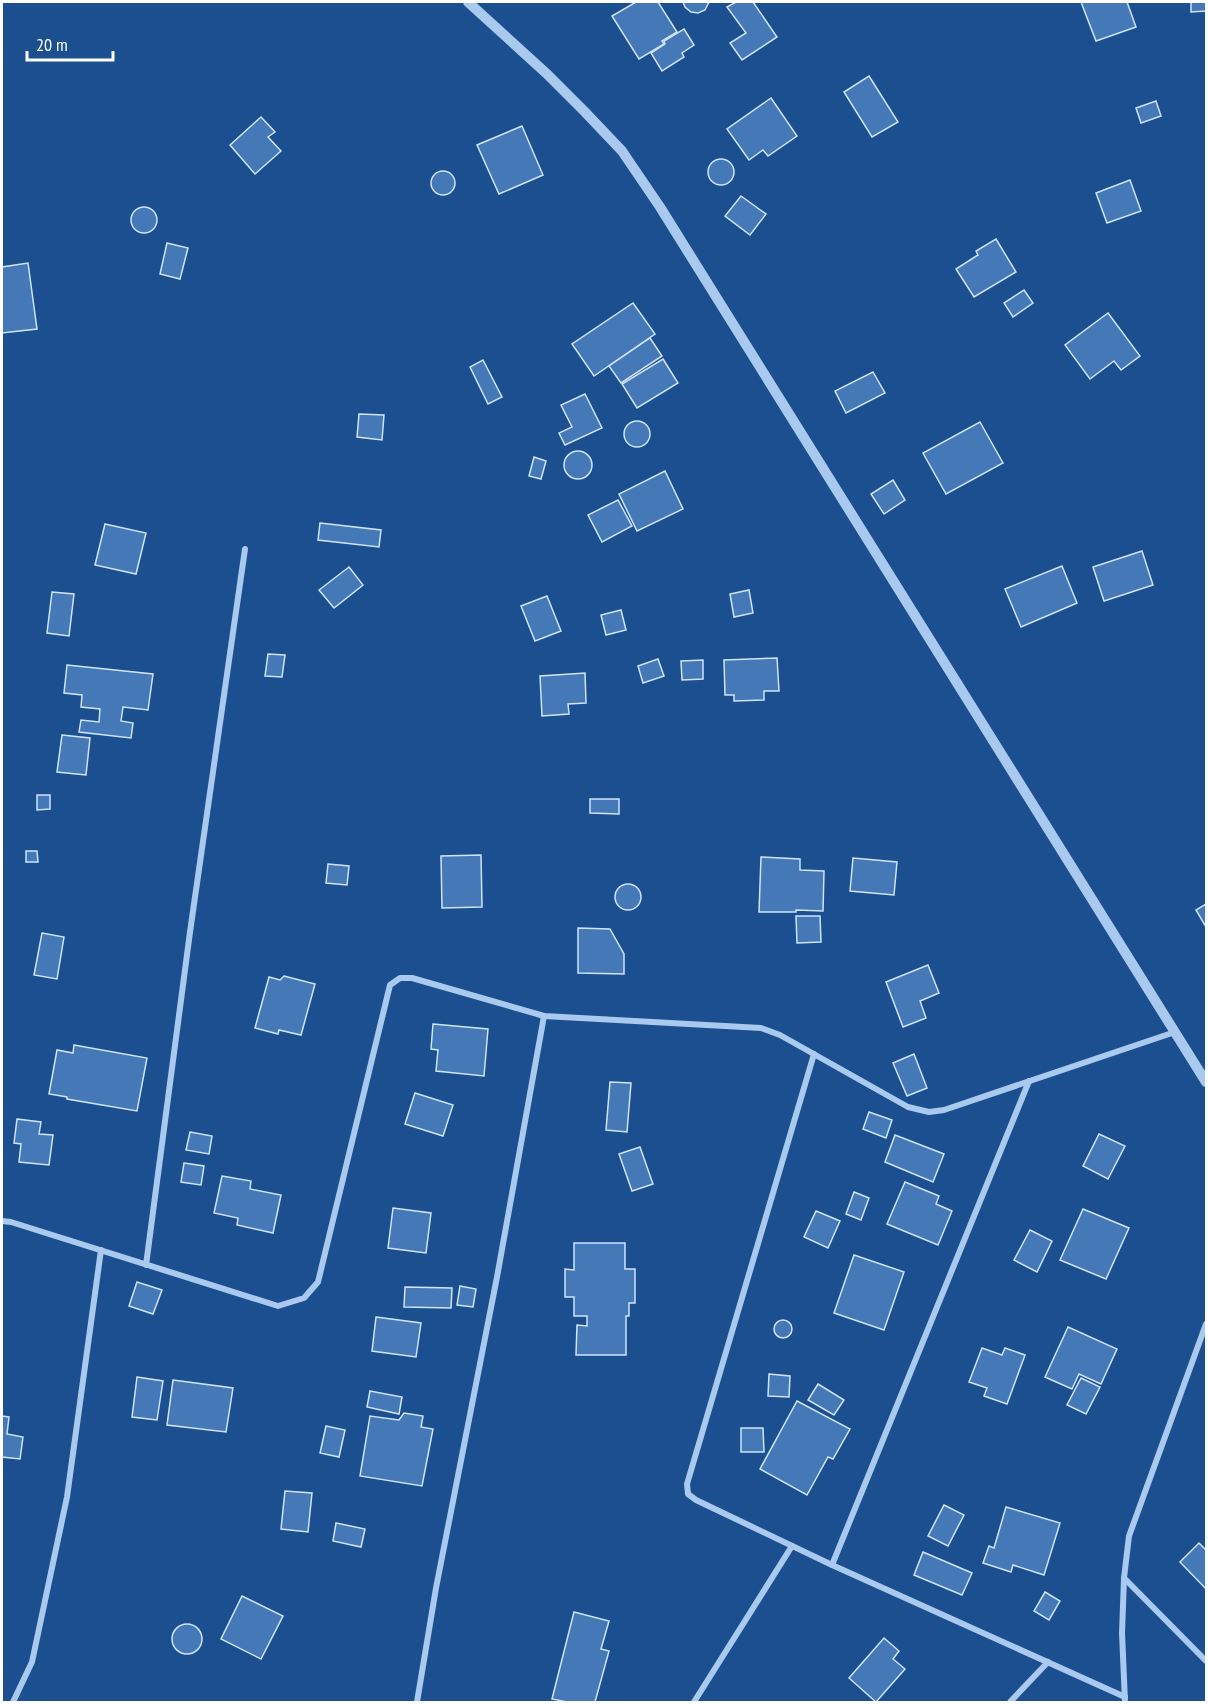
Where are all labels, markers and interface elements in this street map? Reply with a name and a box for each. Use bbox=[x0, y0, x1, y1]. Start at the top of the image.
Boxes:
scale bar bbox=[27, 24, 112, 62]
text: 20 m bbox=[36, 33, 68, 56]

